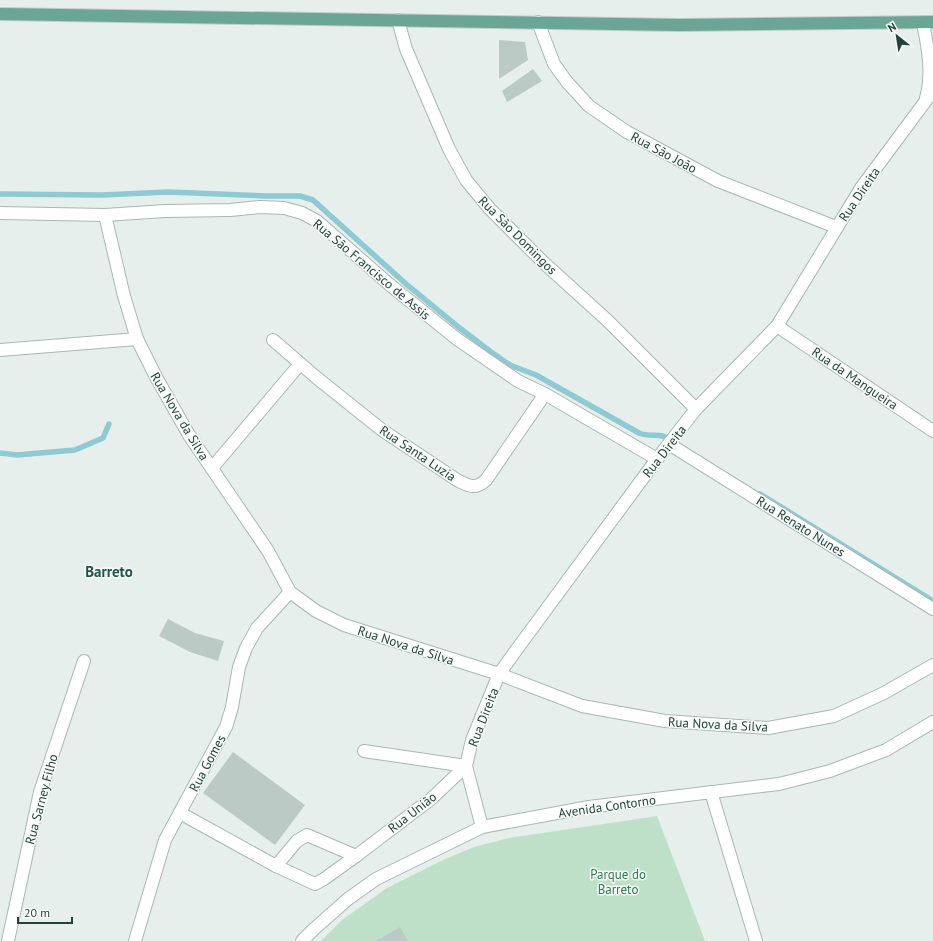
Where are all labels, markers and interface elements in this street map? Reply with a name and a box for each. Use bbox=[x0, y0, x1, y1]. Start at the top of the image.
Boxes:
north arrow bbox=[877, 16, 917, 56]
text: N bbox=[885, 19, 899, 35]
street label: Rua São João bbox=[628, 128, 700, 177]
street label: Rua Direita bbox=[835, 164, 884, 225]
street label: Rua São Domingos bbox=[475, 192, 561, 278]
street label: Rua São Francisco de Assis bbox=[310, 215, 434, 323]
street label: Rua da Mangueira bbox=[808, 343, 901, 413]
street label: Rua Nova da Silva bbox=[147, 369, 213, 464]
street label: Rua Santa Luzia bbox=[376, 422, 459, 485]
street label: Rua Direita bbox=[639, 422, 690, 481]
street label: Rua Renato Nunes bbox=[753, 492, 848, 561]
district label: Barreto bbox=[85, 562, 133, 581]
street label: Rua Nova da Silva bbox=[356, 622, 456, 669]
street label: Rua Direita bbox=[464, 685, 502, 749]
street label: Rua Nova da Silva bbox=[668, 713, 768, 736]
street label: Rua Gomes bbox=[185, 732, 230, 795]
street label: Rua Sarney Filho bbox=[21, 752, 62, 846]
street label: Rua União bbox=[385, 788, 440, 837]
street label: Avenida Contorno bbox=[557, 791, 657, 822]
park label: Parque do Barreto bbox=[590, 866, 646, 898]
scale bar bbox=[18, 899, 72, 925]
text: 20 m bbox=[24, 905, 50, 920]

